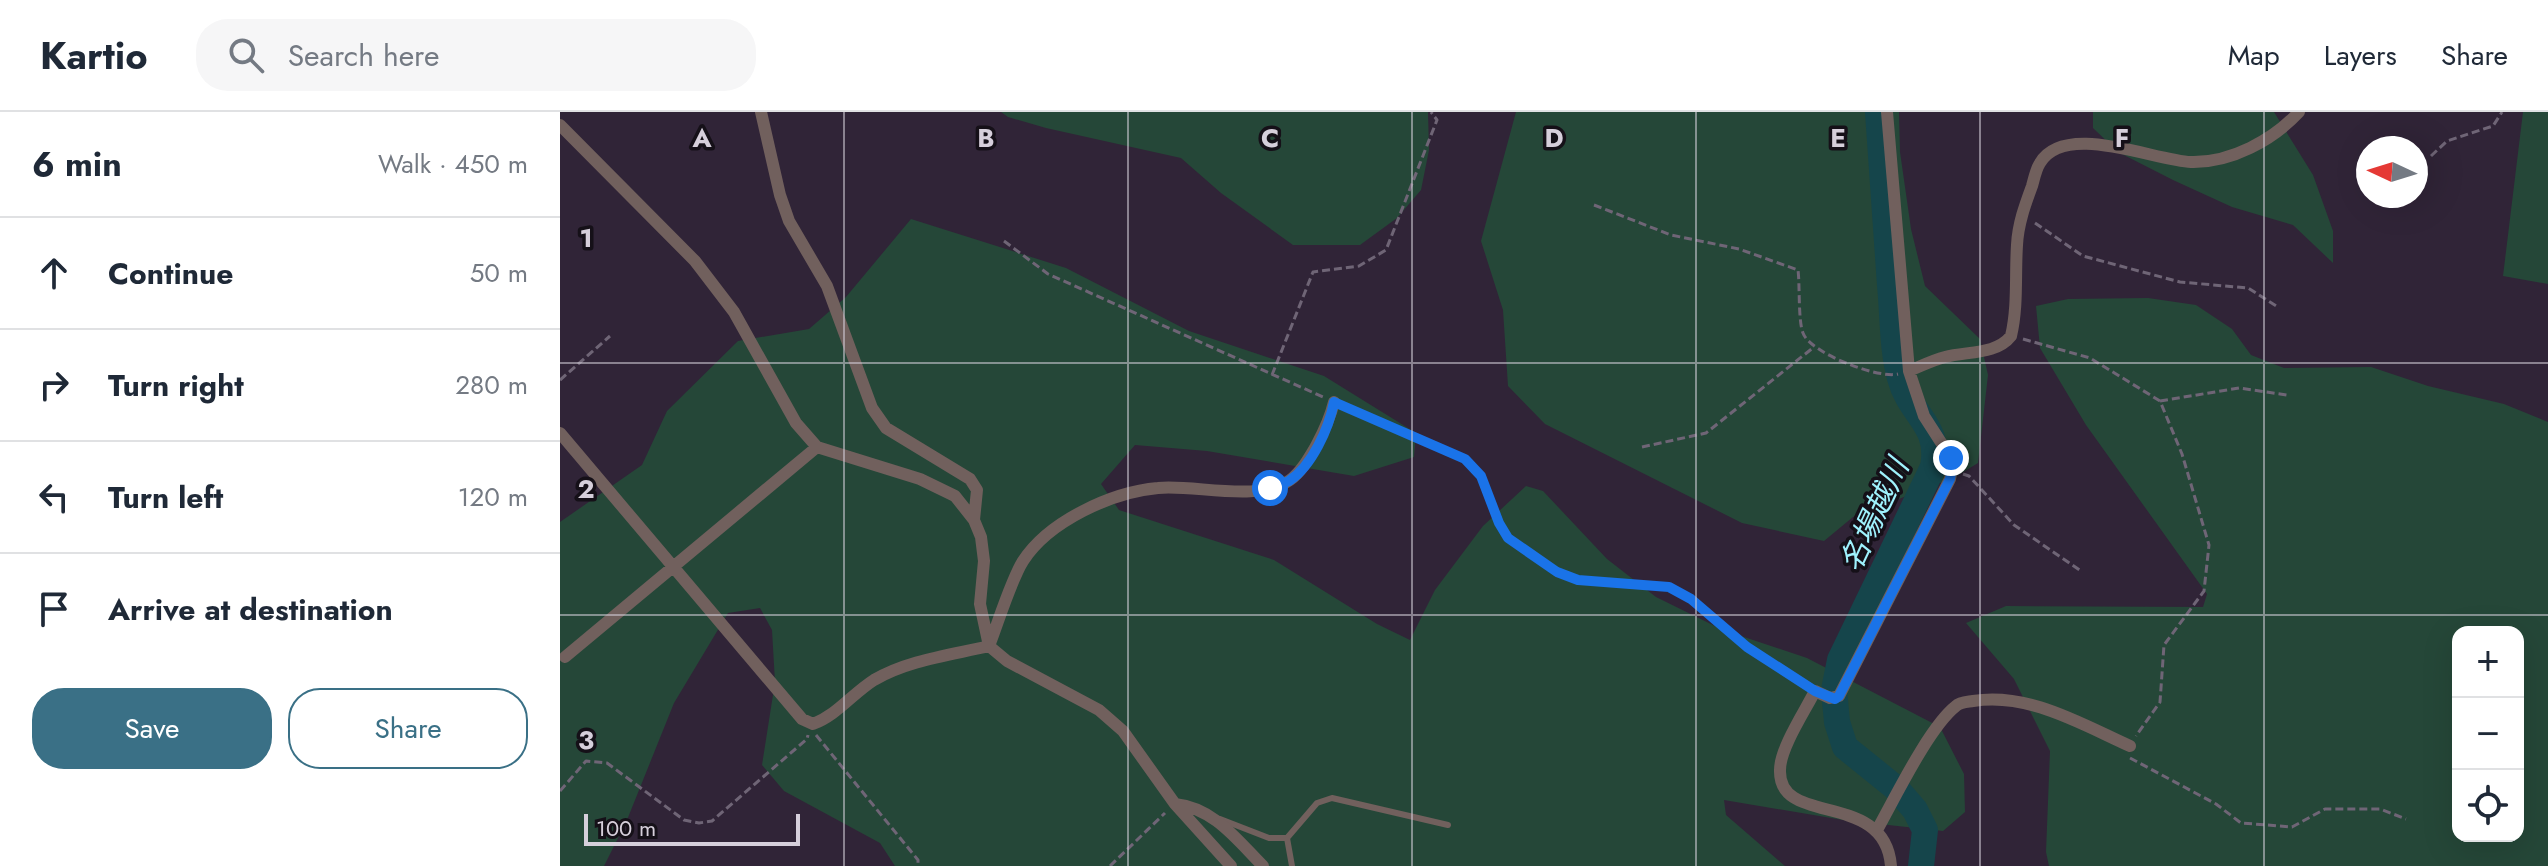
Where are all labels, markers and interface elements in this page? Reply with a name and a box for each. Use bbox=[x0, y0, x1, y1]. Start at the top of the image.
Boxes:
search box bbox=[196, 19, 756, 91]
text: Kartio bbox=[40, 28, 148, 83]
icon: search bbox=[224, 33, 268, 77]
text: Search here bbox=[288, 34, 439, 77]
text: Map bbox=[2228, 35, 2280, 76]
text: Layers bbox=[2324, 35, 2397, 76]
text: Share bbox=[2441, 35, 2508, 76]
text: A bbox=[691, 119, 712, 157]
text: B bbox=[977, 119, 995, 157]
text: C bbox=[1261, 119, 1279, 157]
text: D bbox=[1544, 119, 1564, 157]
text: E bbox=[1830, 119, 1846, 157]
text: F bbox=[2115, 119, 2129, 157]
north arrow bbox=[2356, 136, 2428, 208]
text: 6 min bbox=[32, 140, 122, 189]
text: Walk · 450 m bbox=[378, 145, 528, 183]
text: 1 bbox=[579, 219, 593, 257]
icon: ahead bbox=[32, 251, 76, 295]
text: Continue bbox=[108, 252, 234, 295]
text: 50 m bbox=[470, 254, 528, 292]
icon: right bbox=[32, 363, 76, 407]
text: Turn right bbox=[108, 364, 244, 407]
text: 280 m bbox=[455, 366, 528, 404]
route end bbox=[1933, 440, 1969, 476]
water label: 名場越川 bbox=[1829, 449, 1920, 578]
text: 2 bbox=[577, 470, 595, 508]
route start bbox=[1252, 470, 1288, 506]
icon: left bbox=[32, 475, 76, 519]
text: Turn left bbox=[108, 476, 223, 519]
text: 120 m bbox=[458, 478, 528, 516]
icon: arrive bbox=[32, 587, 76, 631]
text: Arrive at destination bbox=[108, 588, 393, 631]
map controls bbox=[2452, 626, 2524, 842]
button: + bbox=[2452, 626, 2524, 698]
button: Save bbox=[32, 688, 272, 769]
button: Share bbox=[288, 688, 528, 769]
button: − bbox=[2452, 698, 2524, 770]
text: 3 bbox=[578, 721, 594, 759]
button: locate bbox=[2452, 770, 2524, 842]
scale bar bbox=[584, 810, 800, 846]
text: 100 m bbox=[596, 812, 656, 844]

